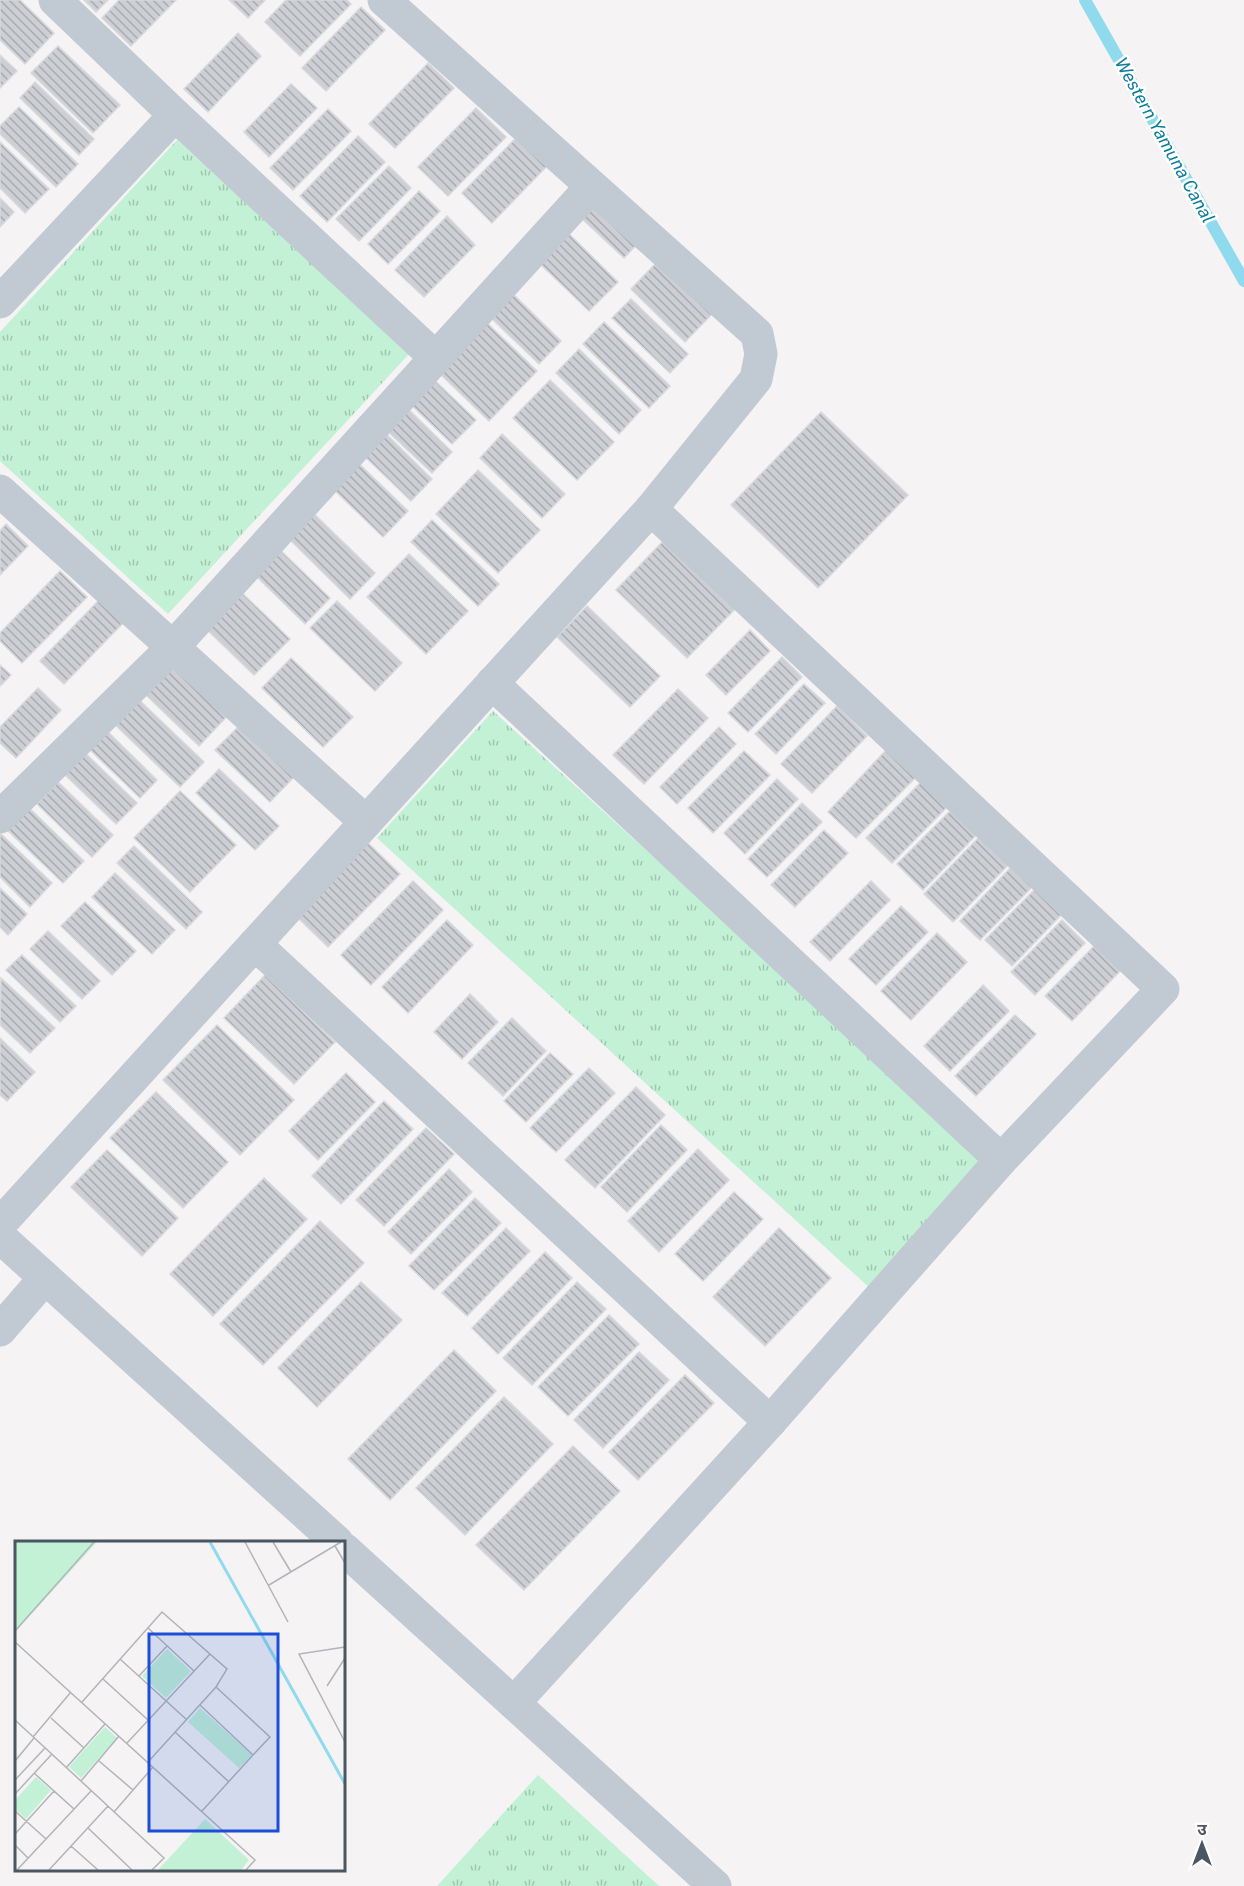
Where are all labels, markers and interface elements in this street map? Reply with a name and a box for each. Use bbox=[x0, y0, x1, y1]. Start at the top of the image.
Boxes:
water label: Western Yamuna Canal bbox=[1111, 54, 1219, 226]
inset map bbox=[15, 1541, 345, 1871]
north arrow bbox=[1172, 1814, 1232, 1874]
text: उ bbox=[1197, 1820, 1207, 1839]

